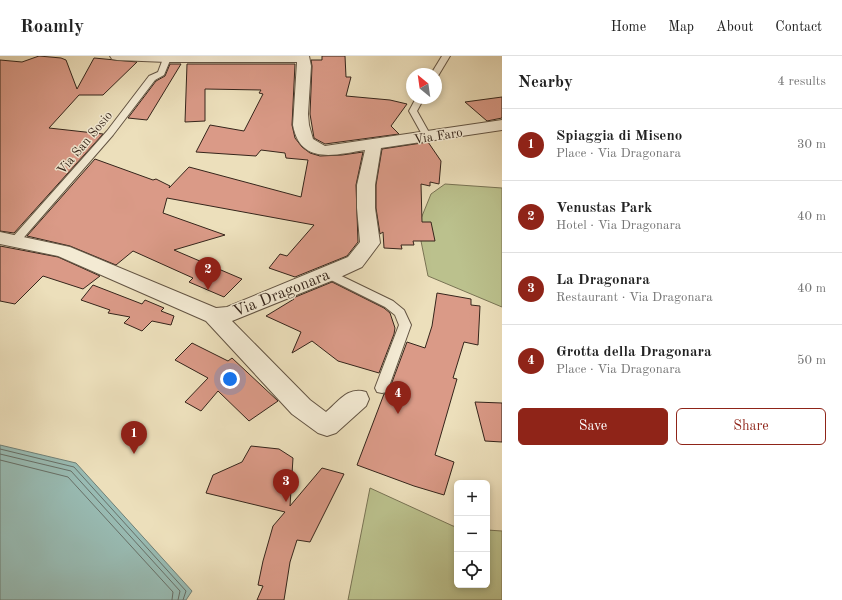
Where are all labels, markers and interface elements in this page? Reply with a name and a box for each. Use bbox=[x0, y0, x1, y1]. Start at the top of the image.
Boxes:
text: Roamly bbox=[20, 18, 84, 37]
text: Home bbox=[611, 20, 646, 34]
text: Map bbox=[668, 20, 694, 34]
text: About bbox=[716, 20, 753, 34]
text: Contact bbox=[775, 20, 822, 34]
north arrow bbox=[406, 68, 442, 104]
text: Nearby bbox=[518, 74, 573, 91]
text: 4 results bbox=[777, 75, 826, 88]
street label: Via San Sosio bbox=[55, 109, 115, 177]
street label: Via Faro bbox=[413, 126, 464, 147]
text: Spiaggia di Miseno bbox=[556, 129, 682, 144]
text: 1 bbox=[527, 138, 535, 151]
text: 30 m bbox=[797, 138, 826, 151]
text: Place · Via Dragonara bbox=[556, 147, 681, 160]
text: Venustas Park bbox=[556, 201, 652, 216]
text: 2 bbox=[527, 210, 535, 223]
text: 40 m bbox=[797, 210, 826, 223]
text: Hotel · Via Dragonara bbox=[556, 219, 681, 232]
pin: 2 bbox=[195, 257, 221, 290]
street label: Via Dragonara bbox=[231, 267, 333, 321]
text: La Dragonara bbox=[556, 273, 650, 288]
text: 3 bbox=[527, 282, 535, 295]
text: 40 m bbox=[797, 282, 826, 295]
text: Restaurant · Via Dragonara bbox=[556, 291, 713, 304]
text: Grotta della Dragonara bbox=[556, 345, 712, 360]
text: 4 bbox=[527, 354, 535, 367]
text: 50 m bbox=[797, 354, 826, 367]
text: Place · Via Dragonara bbox=[556, 363, 681, 376]
your location bbox=[220, 369, 240, 389]
pin: 4 bbox=[385, 381, 411, 414]
button: Save bbox=[518, 408, 668, 445]
button: Share bbox=[676, 408, 826, 445]
pin: 1 bbox=[121, 421, 147, 454]
pin: 3 bbox=[273, 469, 299, 502]
map controls bbox=[454, 480, 490, 588]
button: + bbox=[454, 480, 490, 516]
button: − bbox=[454, 516, 490, 552]
button: locate bbox=[454, 552, 490, 588]

